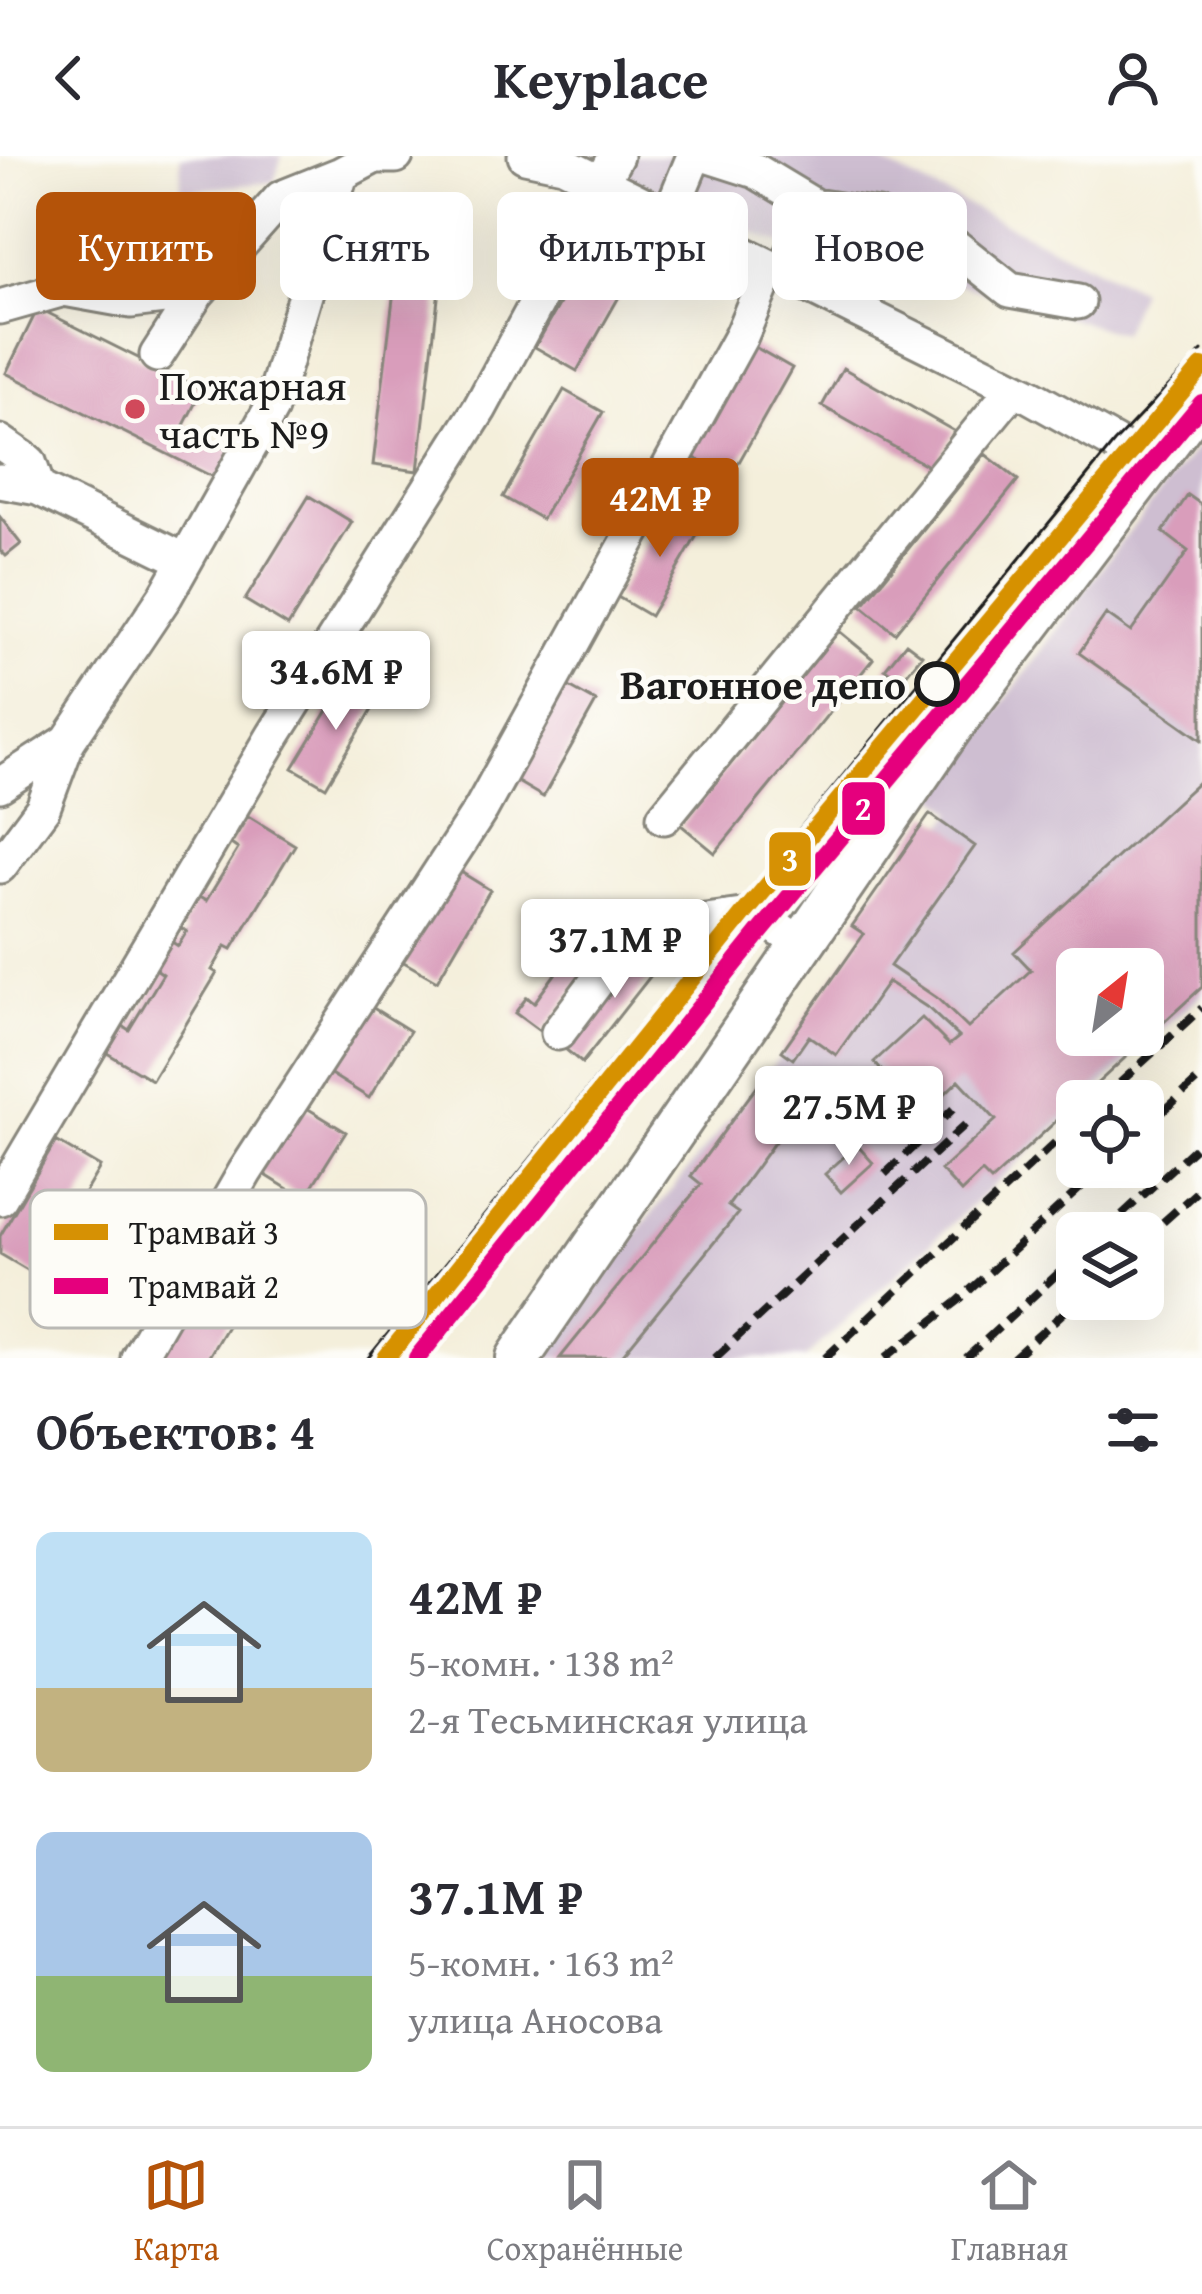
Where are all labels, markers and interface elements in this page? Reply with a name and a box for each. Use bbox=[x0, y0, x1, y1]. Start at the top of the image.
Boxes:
text: Keyplace bbox=[494, 39, 708, 118]
icon: back bbox=[36, 45, 102, 111]
icon: person bbox=[1100, 45, 1166, 111]
chip: Купить bbox=[36, 192, 256, 300]
chip: Снять bbox=[280, 192, 473, 300]
chip: Фильтры bbox=[497, 192, 748, 300]
chip: Новое bbox=[772, 192, 967, 300]
place label: Пожарная часть №9 bbox=[159, 354, 347, 463]
marker: Пожарная часть №9 bbox=[122, 396, 148, 422]
pin: 42M ₽ bbox=[576, 458, 744, 560]
text: 42M ₽ bbox=[609, 468, 711, 525]
pin: 34.6M ₽ bbox=[225, 631, 447, 733]
text: 34.6M ₽ bbox=[269, 641, 403, 698]
place label: Вагонное депо bbox=[620, 653, 906, 714]
marker: Вагонное депо bbox=[916, 663, 958, 705]
line badge: 2 bbox=[840, 780, 887, 837]
text: 2 bbox=[854, 784, 872, 832]
line badge: 3 bbox=[767, 830, 813, 888]
text: 3 bbox=[781, 835, 799, 883]
pin: 37.1M ₽ bbox=[504, 899, 726, 1001]
text: 37.1M ₽ bbox=[548, 909, 682, 966]
north arrow bbox=[1056, 948, 1164, 1056]
map controls bbox=[1056, 948, 1164, 1320]
pin: 27.5M ₽ bbox=[738, 1066, 960, 1168]
text: 27.5M ₽ bbox=[782, 1076, 916, 1133]
button: locate bbox=[1056, 1080, 1164, 1188]
legend bbox=[30, 1190, 426, 1328]
text: Трамвай 3 bbox=[129, 1208, 279, 1256]
button: layers bbox=[1056, 1212, 1164, 1320]
text: Трамвай 2 bbox=[129, 1262, 279, 1310]
text: Объектов: 4 bbox=[36, 1393, 316, 1468]
icon: filters bbox=[1100, 1397, 1166, 1463]
text: 42M ₽ bbox=[408, 1558, 542, 1633]
icon: home bbox=[132, 1580, 276, 1724]
text: 5-комн. · 138 m² bbox=[408, 1633, 674, 1690]
text: 2-я Тесьминская улица bbox=[408, 1690, 808, 1747]
text: 37.1M ₽ bbox=[408, 1858, 583, 1933]
icon: home bbox=[132, 1880, 276, 2024]
text: 5-комн. · 163 m² bbox=[408, 1933, 674, 1990]
text: улица Аносова bbox=[408, 1990, 663, 2047]
tab: Карта bbox=[134, 2152, 219, 2272]
tab: Сохранённые bbox=[487, 2152, 683, 2272]
tab: Главная bbox=[951, 2152, 1068, 2272]

